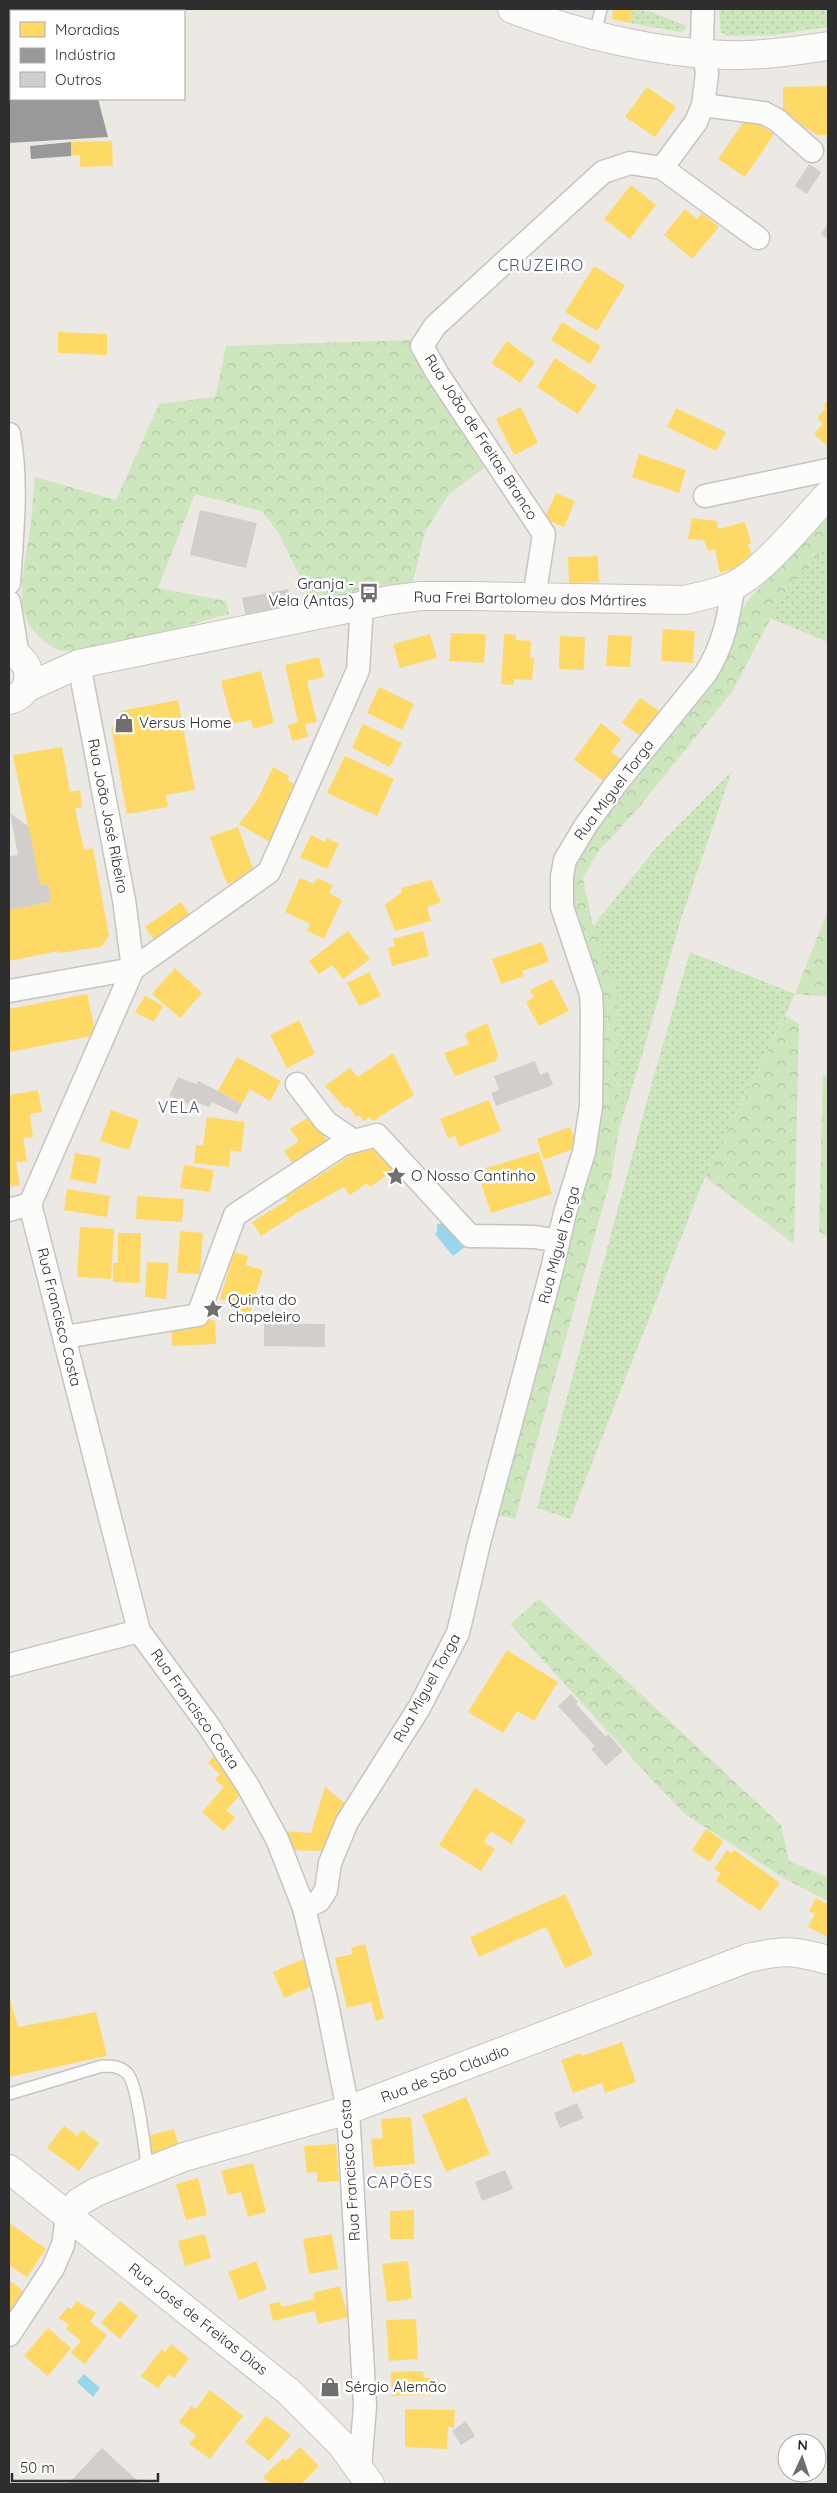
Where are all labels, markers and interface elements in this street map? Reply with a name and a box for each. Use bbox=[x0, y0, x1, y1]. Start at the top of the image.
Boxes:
legend bbox=[10, 10, 185, 100]
text: Moradias bbox=[55, 20, 120, 39]
text: Indústria bbox=[55, 45, 115, 64]
text: Outros bbox=[55, 70, 102, 89]
district label: CRUZEIRO bbox=[498, 255, 584, 275]
street label: Rua João de Freitas Branco bbox=[421, 350, 542, 523]
place label: Granja - Vela (Antas) bbox=[268, 574, 354, 610]
bus stop icon: Granja - Vela (Antas) bbox=[358, 582, 380, 604]
street label: Rua Frei Bartolomeu dos Mártires bbox=[413, 587, 647, 610]
shop icon: Versus Home bbox=[113, 712, 135, 734]
place label: Versus Home bbox=[139, 713, 232, 732]
street label: Rua Miguel Torga bbox=[570, 736, 658, 844]
street label: Rua João José Ribeiro bbox=[84, 737, 133, 895]
district label: VELA bbox=[158, 1097, 200, 1117]
place icon: O Nosso Cantinho bbox=[385, 1165, 407, 1187]
place label: O Nosso Cantinho bbox=[411, 1166, 536, 1185]
street label: Rua Miguel Torga bbox=[534, 1184, 583, 1306]
street label: Rua Francisco Costa bbox=[33, 1246, 86, 1388]
place label: Quinta do chapeleiro bbox=[228, 1290, 300, 1326]
place icon: Quinta do chapeleiro bbox=[202, 1298, 224, 1320]
street label: Rua Miguel Torga bbox=[389, 1630, 464, 1745]
street label: Rua Francisco Costa bbox=[147, 1645, 244, 1772]
street label: Rua de São Cláudio bbox=[378, 2040, 512, 2107]
street label: Rua Francisco Costa bbox=[335, 2098, 364, 2242]
district label: CAPÕES bbox=[367, 2172, 433, 2192]
street label: Rua José de Freitas Dias bbox=[125, 2258, 272, 2379]
shop icon: Sérgio Alemão bbox=[319, 2376, 341, 2398]
place label: Sérgio Alemão bbox=[345, 2377, 447, 2396]
north arrow bbox=[777, 2433, 827, 2483]
text: N bbox=[797, 2436, 808, 2454]
scale bar bbox=[12, 2450, 159, 2482]
text: 50 m bbox=[20, 2458, 55, 2477]

